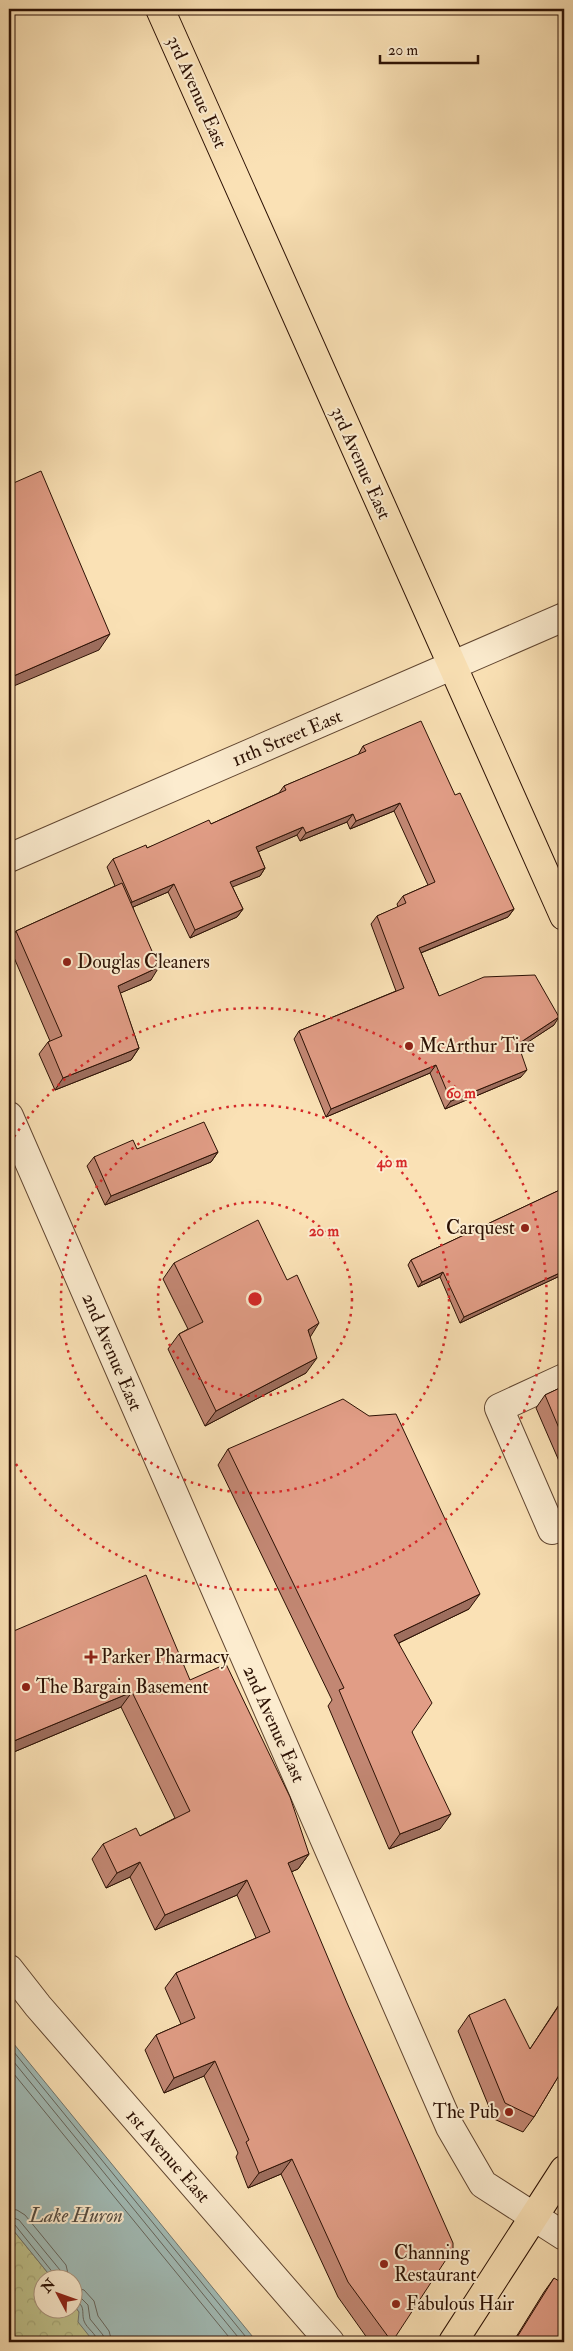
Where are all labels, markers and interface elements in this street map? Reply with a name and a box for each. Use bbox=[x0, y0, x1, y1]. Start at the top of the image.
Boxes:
street label: 3rd Avenue East bbox=[161, 32, 233, 152]
scale bar bbox=[380, 32, 478, 64]
text: 20 m bbox=[388, 41, 418, 60]
street label: 3rd Avenue East bbox=[325, 403, 397, 523]
street label: 11th Street East bbox=[228, 704, 346, 772]
place label: Douglas Cleaners bbox=[77, 950, 210, 974]
marker: Douglas Cleaners bbox=[61, 956, 73, 968]
place label: McArthur Tire bbox=[419, 1034, 535, 1058]
marker: McArthur Tire bbox=[403, 1040, 415, 1052]
text: 60 m bbox=[446, 1084, 476, 1103]
text: 40 m bbox=[376, 1153, 408, 1172]
place label: Carquest bbox=[446, 1216, 515, 1240]
text: 20 m bbox=[309, 1222, 339, 1241]
marker: Carquest bbox=[519, 1222, 531, 1234]
street label: 2nd Avenue East bbox=[76, 1289, 148, 1415]
centre of rings bbox=[246, 1290, 264, 1308]
place label: Parker Pharmacy bbox=[101, 1645, 229, 1669]
marker: Parker Pharmacy bbox=[85, 1651, 97, 1663]
street label: 2nd Avenue East bbox=[237, 1662, 311, 1786]
place label: The Bargain Basement bbox=[36, 1675, 208, 1699]
marker: The Bargain Basement bbox=[20, 1681, 32, 1693]
place label: The Pub bbox=[433, 2100, 499, 2124]
street label: 1st Avenue East bbox=[121, 2104, 215, 2208]
marker: The Pub bbox=[503, 2106, 515, 2118]
water label: Lake Huron bbox=[28, 2203, 123, 2228]
place label: Channing Restaurant bbox=[394, 2241, 476, 2287]
marker: Channing Restaurant bbox=[378, 2258, 390, 2270]
north arrow bbox=[32, 2268, 82, 2318]
text: N bbox=[37, 2275, 59, 2297]
place label: Fabulous Hair bbox=[406, 2292, 514, 2316]
marker: Fabulous Hair bbox=[390, 2298, 402, 2310]

